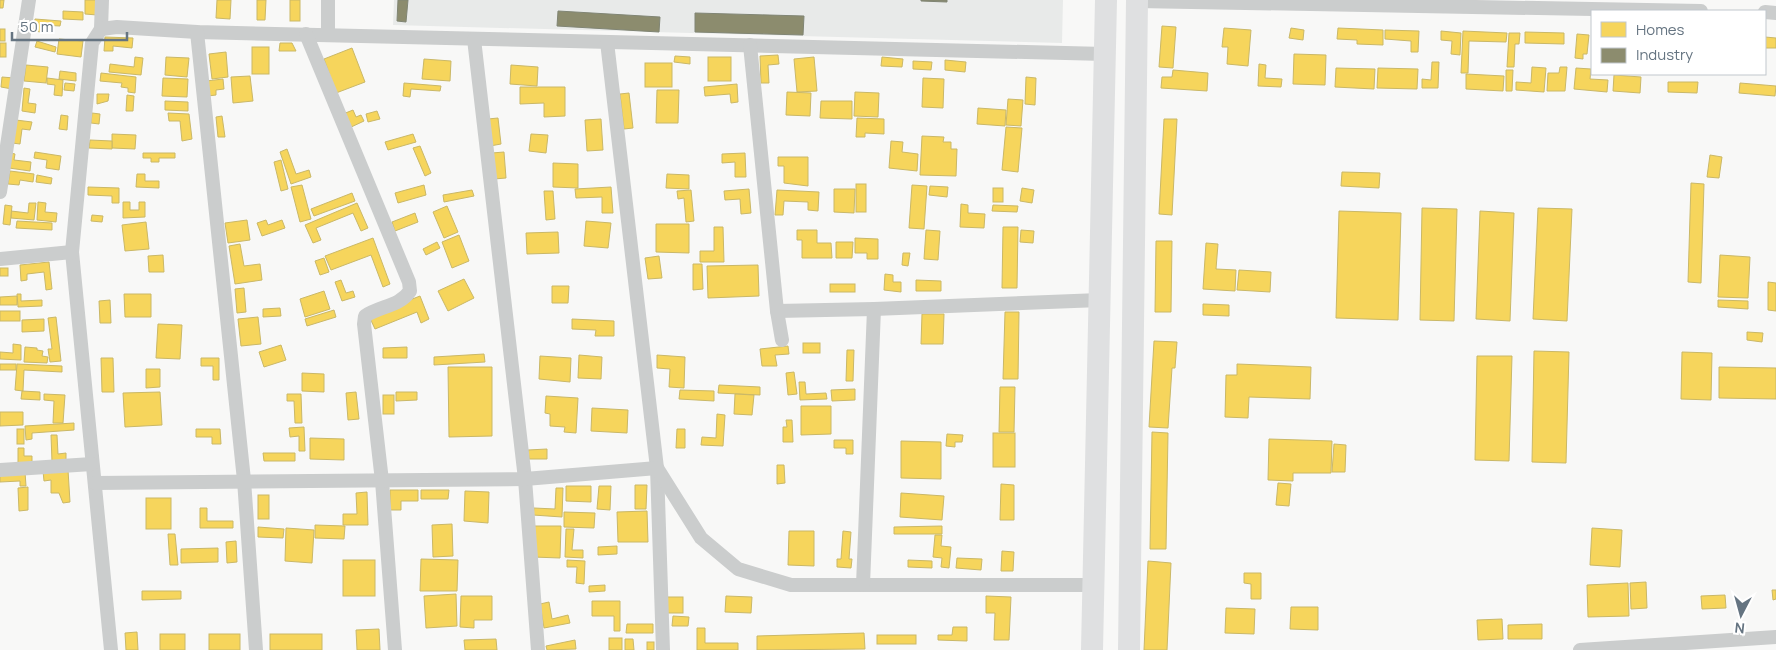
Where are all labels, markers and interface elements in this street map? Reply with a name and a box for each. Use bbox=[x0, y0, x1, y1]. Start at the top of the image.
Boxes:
scale bar bbox=[12, 10, 128, 42]
legend bbox=[1591, 10, 1766, 75]
text: 50 m bbox=[20, 16, 54, 37]
text: Homes bbox=[1636, 19, 1685, 40]
text: Industry bbox=[1636, 44, 1693, 65]
north arrow bbox=[1716, 590, 1766, 640]
text: N bbox=[1734, 618, 1746, 638]

